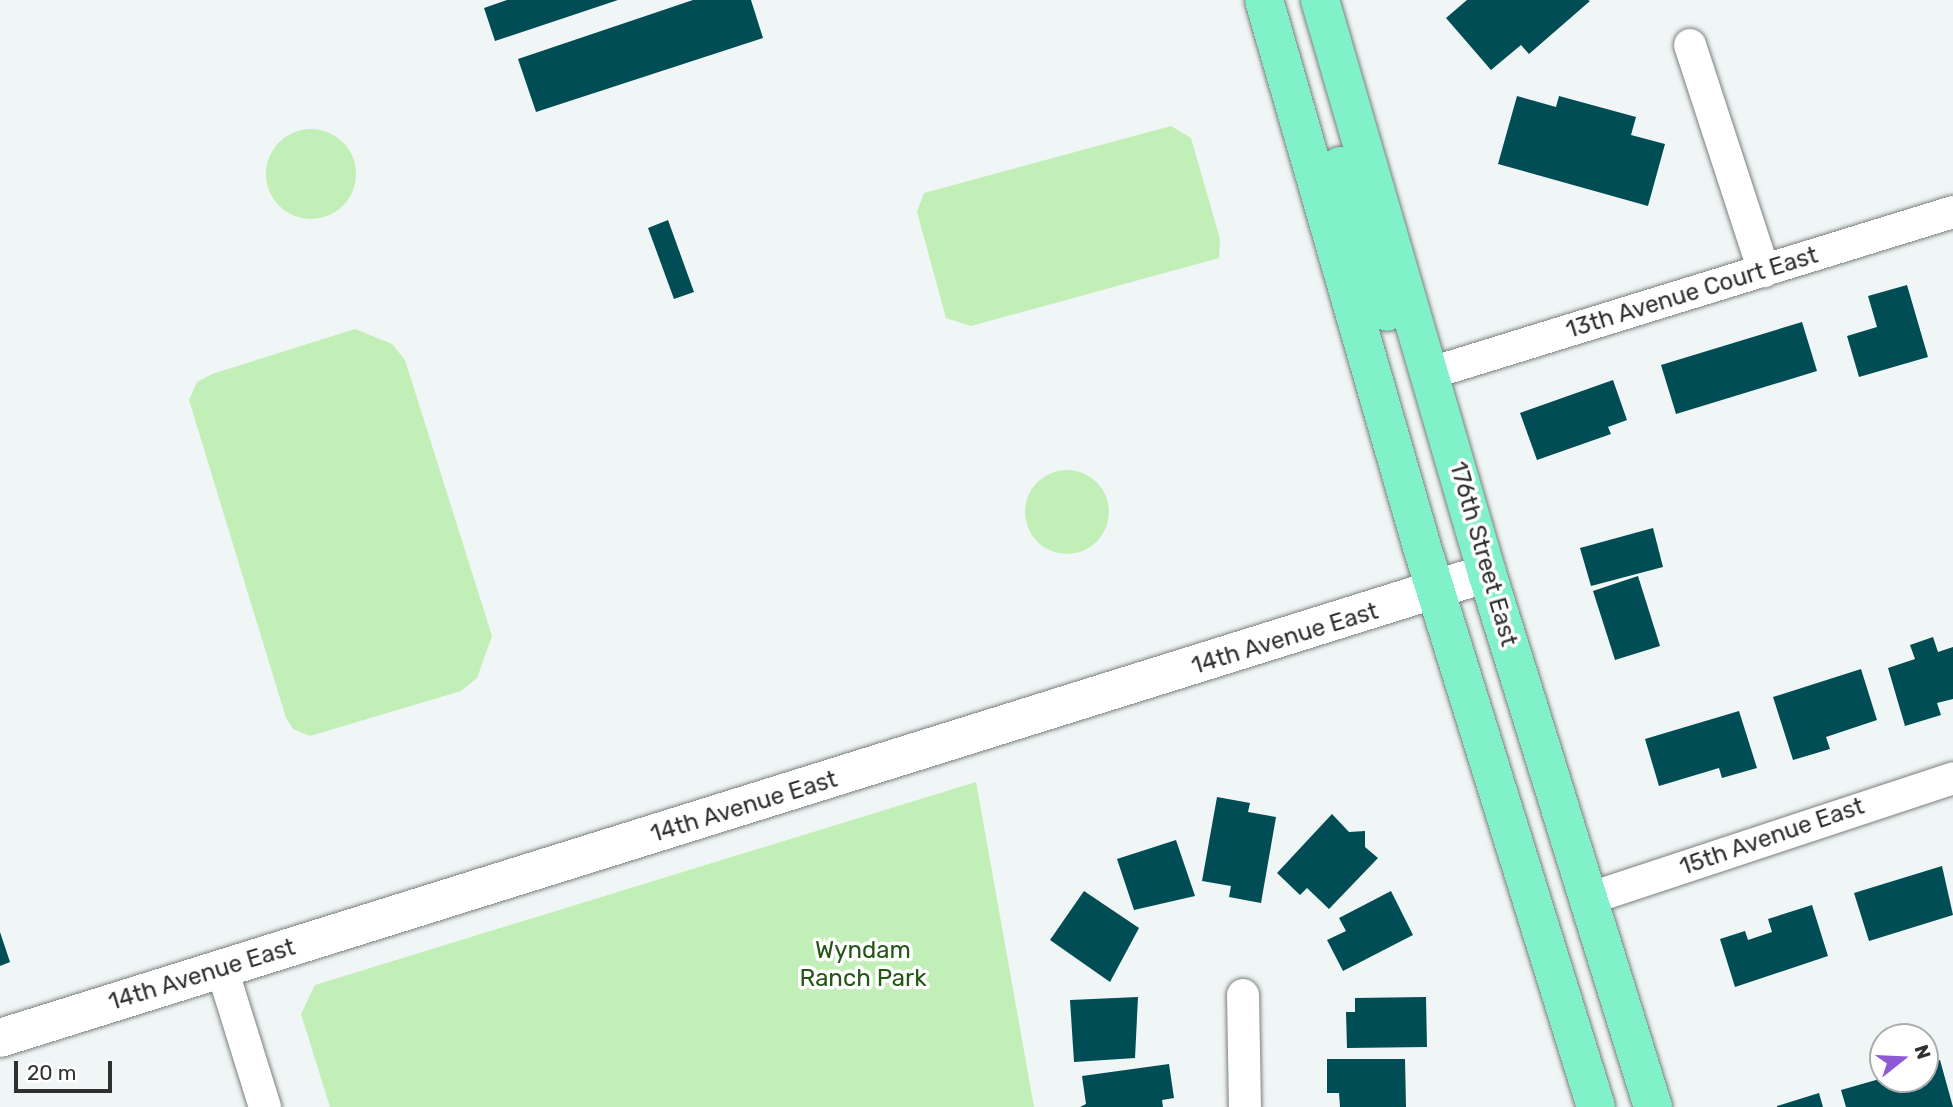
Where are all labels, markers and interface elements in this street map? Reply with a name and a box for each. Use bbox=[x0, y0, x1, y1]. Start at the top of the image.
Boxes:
street label: 13th Avenue Court East bbox=[1562, 241, 1822, 345]
street label: 176th Street East bbox=[1443, 458, 1523, 650]
street label: 14th Avenue East bbox=[1188, 597, 1382, 681]
street label: 14th Avenue East bbox=[647, 765, 841, 849]
street label: 15th Avenue East bbox=[1676, 792, 1868, 882]
street label: 14th Avenue East bbox=[105, 933, 299, 1017]
park label: Wyndam Ranch Park bbox=[799, 937, 927, 993]
north arrow bbox=[1869, 1023, 1939, 1093]
text: N bbox=[1909, 1042, 1936, 1062]
scale bar bbox=[18, 1048, 116, 1092]
text: 20 m bbox=[27, 1060, 76, 1085]

